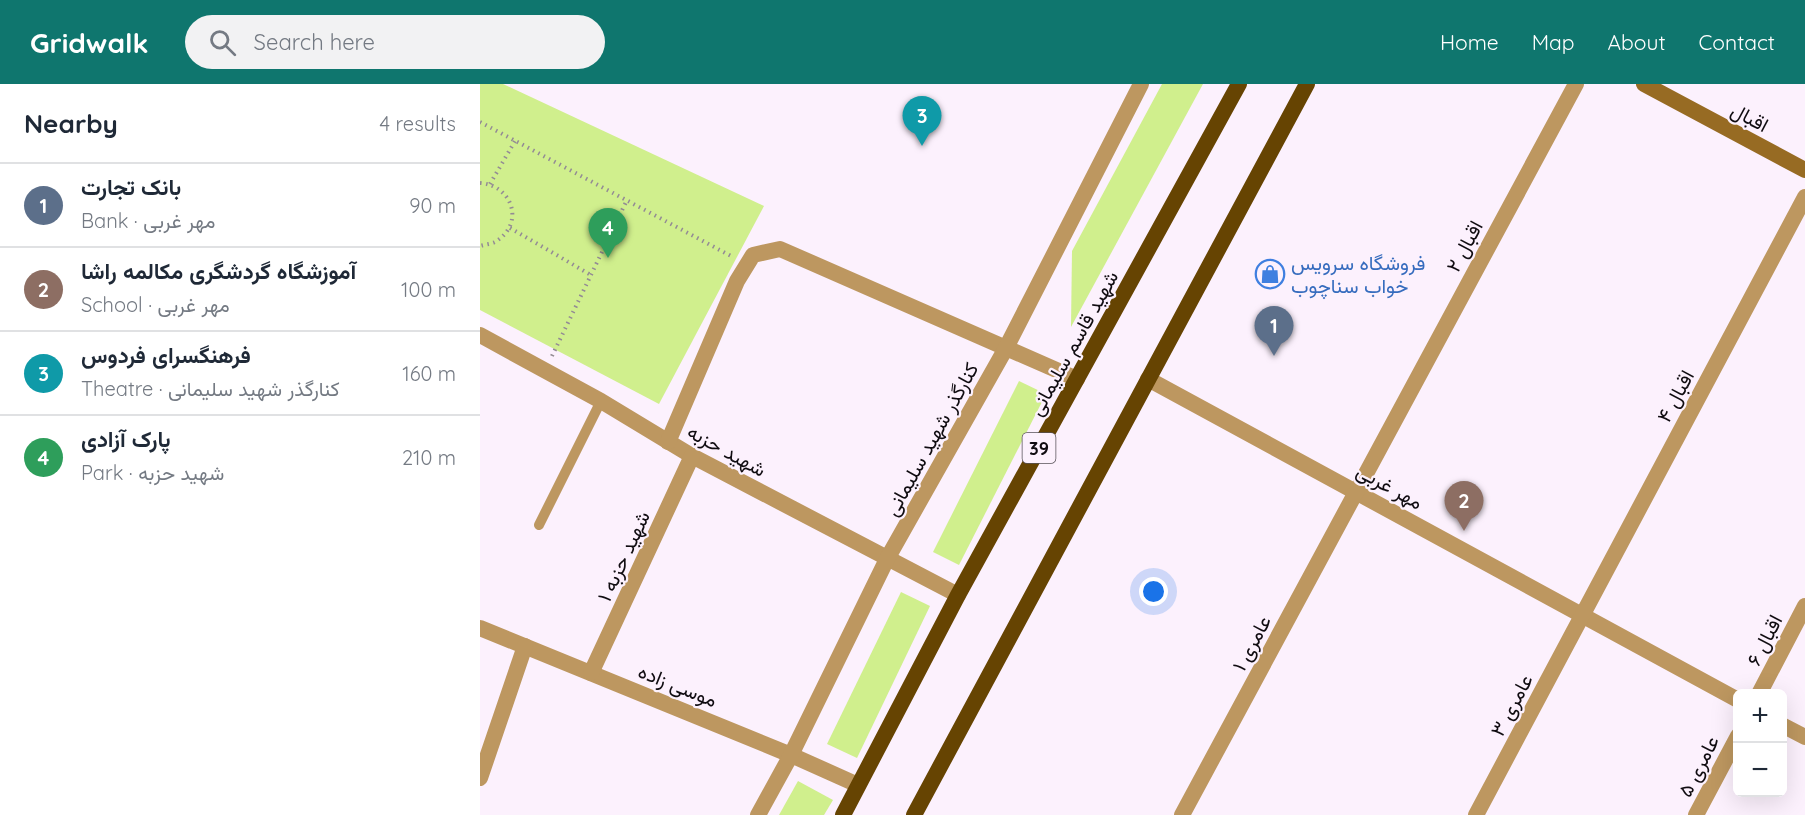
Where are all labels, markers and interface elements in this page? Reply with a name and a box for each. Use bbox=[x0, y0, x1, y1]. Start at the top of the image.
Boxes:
search box bbox=[185, 15, 605, 69]
text: Gridwalk bbox=[30, 25, 149, 60]
icon: search bbox=[206, 26, 239, 59]
text: Search here bbox=[254, 28, 375, 56]
text: Home bbox=[1440, 29, 1499, 55]
text: Map bbox=[1532, 29, 1575, 55]
text: About bbox=[1608, 29, 1666, 55]
text: Contact bbox=[1699, 29, 1775, 55]
pin: 3 bbox=[902, 97, 942, 146]
street label: اقبال bbox=[1727, 97, 1773, 137]
text: Nearby bbox=[24, 107, 118, 140]
text: 4 results bbox=[380, 111, 456, 136]
text: بانک تجارت bbox=[81, 173, 181, 201]
text: 1 bbox=[40, 193, 47, 218]
text: 90 m bbox=[409, 193, 456, 218]
text: Bank · مهر غربی bbox=[81, 208, 215, 233]
pin: 4 bbox=[588, 208, 628, 258]
street label: اقبال ۲ bbox=[1440, 216, 1488, 276]
place label: فروشگاه سرویس خواب سناچوب bbox=[1291, 250, 1426, 300]
text: آموزشگاه گردشگری مکالمه راشا bbox=[81, 257, 356, 285]
shop icon: فروشگاه سرویس خواب سناچوب bbox=[1254, 258, 1286, 290]
street label: شهید قاسم سلیمانی bbox=[1023, 266, 1124, 420]
text: 2 bbox=[38, 277, 49, 302]
text: 100 m bbox=[401, 277, 456, 302]
text: School · مهر غربی bbox=[81, 292, 230, 317]
pin: 1 bbox=[1254, 306, 1294, 356]
text: فرهنگسرای فردوس bbox=[81, 341, 251, 369]
street label: کنارگذر شهید سلیمانی bbox=[878, 358, 984, 521]
text: 3 bbox=[38, 361, 49, 386]
text: 160 m bbox=[402, 361, 456, 386]
street label: اقبال ۴ bbox=[1651, 366, 1699, 426]
text: Theatre · کنارگذر شهید سلیمانی bbox=[81, 376, 340, 401]
street label: شهید حزبه bbox=[683, 418, 771, 483]
text: پارک آزادی bbox=[81, 425, 171, 453]
road number: 39 bbox=[1022, 433, 1056, 463]
text: 4 bbox=[38, 445, 49, 470]
text: 210 m bbox=[402, 445, 456, 470]
street label: مهر غربی bbox=[1352, 458, 1428, 515]
text: Park · شهید حزبه bbox=[81, 460, 224, 485]
pin: 2 bbox=[1444, 482, 1484, 531]
street label: شهید حزبه ۱ bbox=[591, 507, 656, 606]
your location bbox=[1139, 577, 1168, 606]
street label: اقبال ۶ bbox=[1741, 610, 1787, 670]
street label: عامری ۱ bbox=[1226, 611, 1277, 676]
street label: موسی زاده bbox=[635, 658, 721, 713]
street label: عامری ۳ bbox=[1484, 670, 1539, 741]
map controls bbox=[1733, 689, 1787, 797]
button: + bbox=[1733, 689, 1787, 743]
street label: عامری ۵ bbox=[1672, 731, 1725, 801]
button: − bbox=[1733, 743, 1787, 797]

